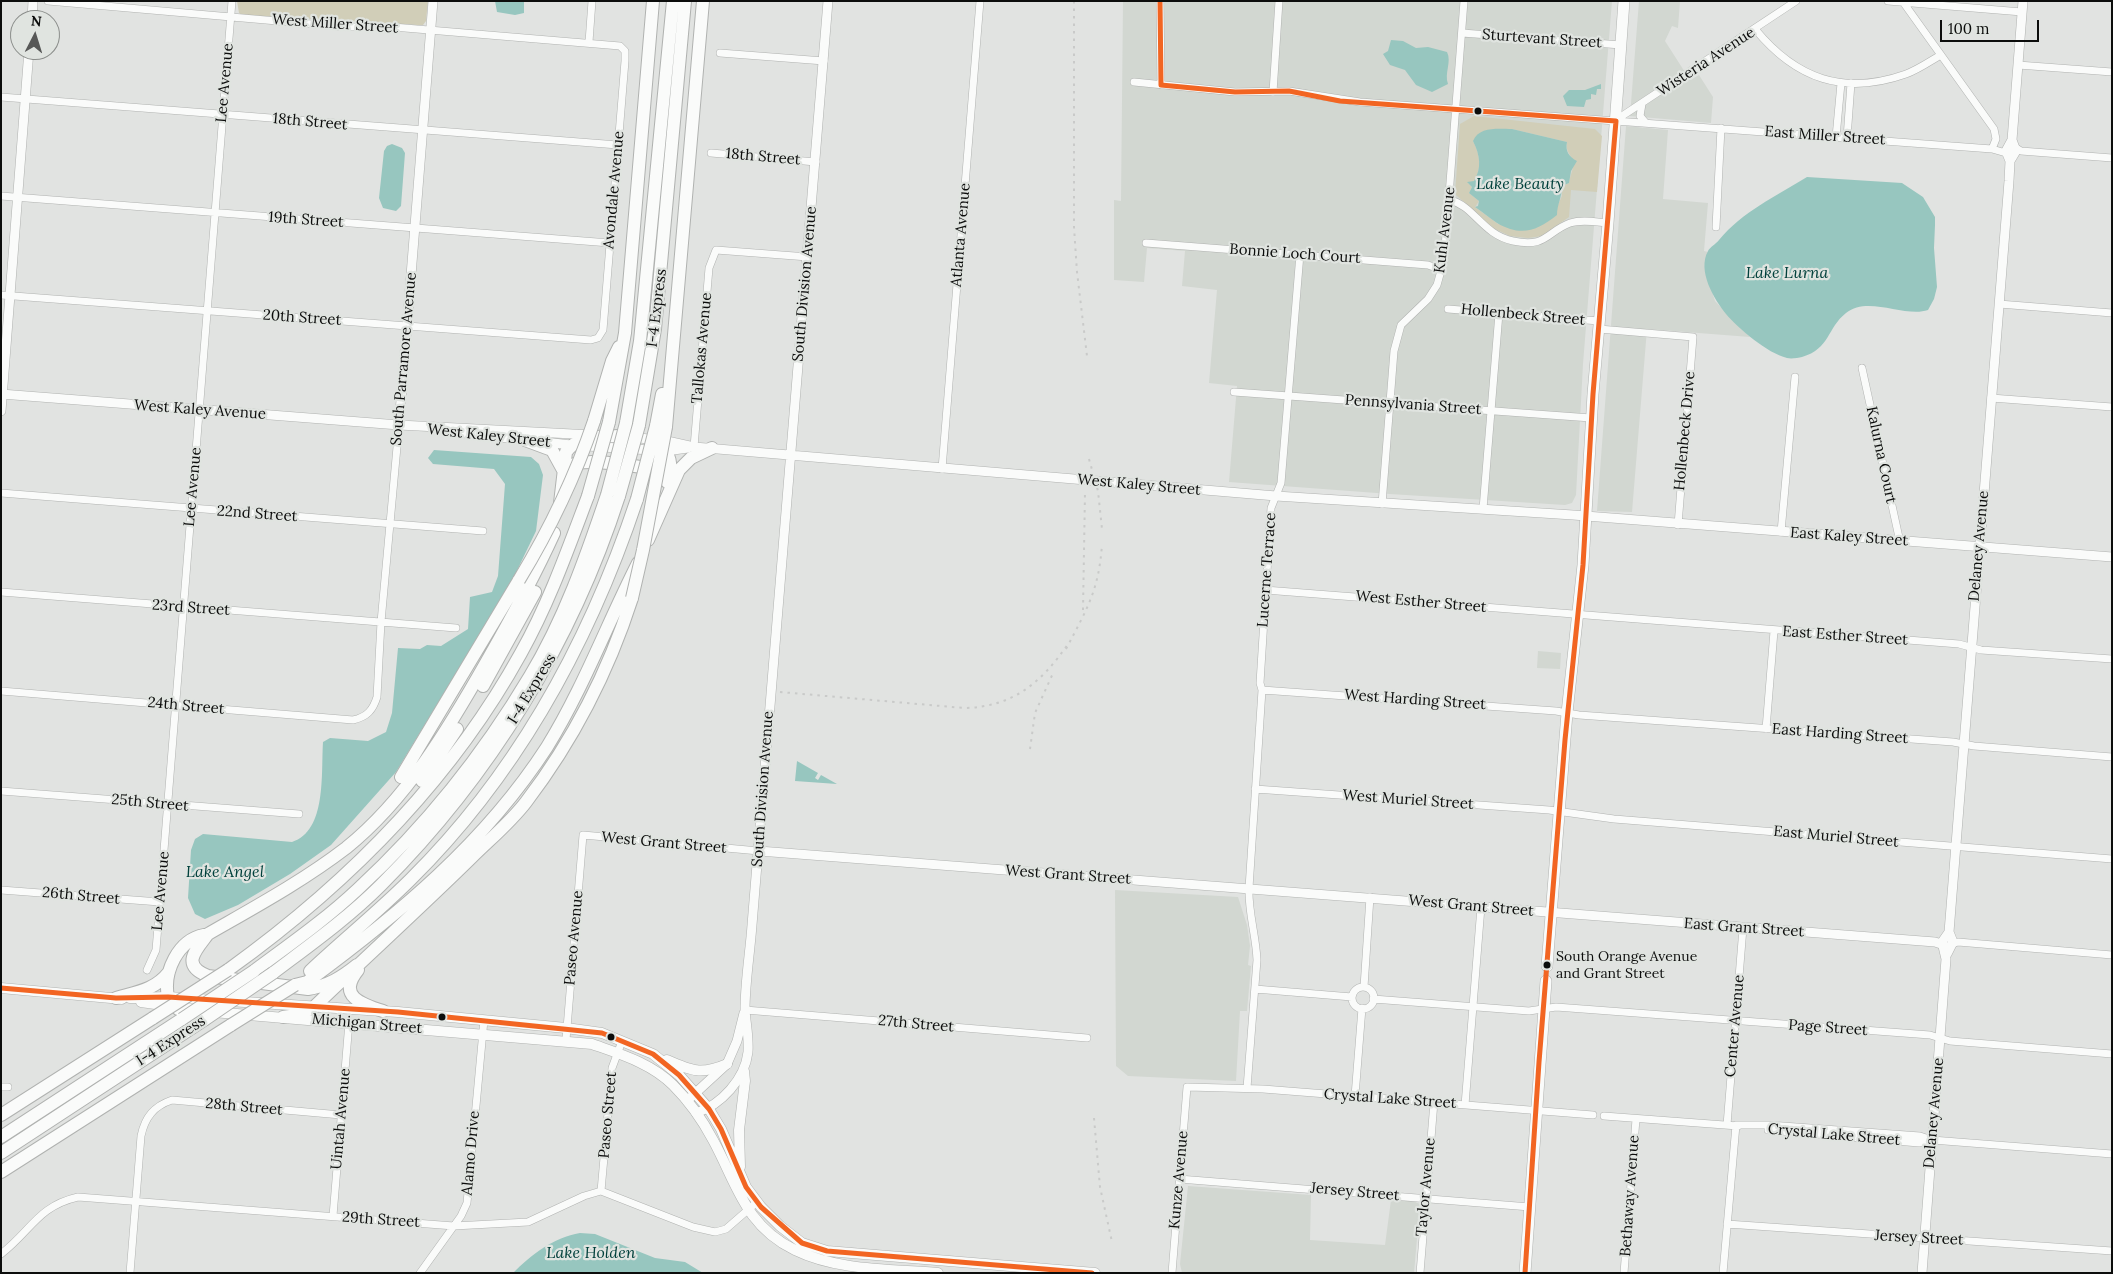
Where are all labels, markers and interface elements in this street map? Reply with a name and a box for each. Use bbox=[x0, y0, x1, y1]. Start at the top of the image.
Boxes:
north arrow bbox=[10, 10, 60, 60]
scale bar bbox=[1943, 10, 2042, 42]
street label: West Miller Street bbox=[271, 11, 399, 37]
text: N bbox=[30, 12, 42, 30]
text: 100 m bbox=[1948, 19, 1989, 38]
street label: Wisteria Avenue bbox=[1654, 24, 1758, 100]
street label: Sturtevant Street bbox=[1481, 26, 1603, 52]
street label: Lee Avenue bbox=[213, 43, 237, 123]
unlabelled marker bbox=[1473, 106, 1483, 116]
street label: 18th Street bbox=[272, 110, 348, 134]
street label: East Miller Street bbox=[1764, 123, 1886, 149]
street label: Avondale Avenue bbox=[600, 130, 628, 250]
street label: 18th Street bbox=[725, 145, 801, 169]
water label: Lake Beauty bbox=[1476, 174, 1564, 194]
street label: Atlanta Avenue bbox=[947, 182, 975, 288]
street label: Kuhl Avenue bbox=[1431, 186, 1459, 274]
street label: South Division Avenue bbox=[789, 205, 821, 363]
street label: 19th Street bbox=[268, 208, 344, 232]
street label: Bonnie Loch Court bbox=[1229, 240, 1361, 268]
water label: Lake Lurna bbox=[1746, 263, 1828, 283]
street label: I-4 Express bbox=[643, 268, 671, 348]
street label: South Parramore Avenue bbox=[387, 272, 421, 446]
street label: Tallokas Avenue bbox=[688, 292, 716, 404]
street label: Hollenbeck Street bbox=[1460, 301, 1586, 329]
street label: 20th Street bbox=[262, 306, 342, 330]
street label: Hollenbeck Drive bbox=[1671, 371, 1699, 491]
street label: Pennsylvania Street bbox=[1344, 391, 1482, 419]
street label: West Kaley Avenue bbox=[134, 396, 266, 424]
street label: Kalurna Court bbox=[1862, 405, 1900, 505]
street label: West Kaley Street bbox=[427, 421, 551, 451]
street label: Lee Avenue bbox=[181, 447, 205, 527]
street label: West Kaley Street bbox=[1077, 471, 1201, 499]
street label: Delaney Avenue bbox=[1965, 490, 1993, 602]
street label: 22nd Street bbox=[216, 502, 298, 526]
street label: Lucerne Terrace bbox=[1254, 512, 1280, 628]
street label: East Kaley Street bbox=[1789, 524, 1909, 550]
street label: West Esther Street bbox=[1355, 587, 1487, 617]
street label: 23rd Street bbox=[151, 596, 231, 620]
street label: East Esther Street bbox=[1782, 623, 1908, 649]
street label: I-4 Express bbox=[504, 651, 560, 727]
street label: West Harding Street bbox=[1344, 686, 1486, 714]
street label: 24th Street bbox=[147, 694, 225, 718]
street label: South Division Avenue bbox=[749, 711, 777, 867]
street label: East Harding Street bbox=[1771, 720, 1909, 748]
street label: West Muriel Street bbox=[1342, 786, 1474, 814]
street label: 25th Street bbox=[111, 791, 189, 815]
street label: East Muriel Street bbox=[1773, 823, 1899, 851]
street label: West Grant Street bbox=[600, 829, 728, 857]
street label: Lee Avenue bbox=[149, 851, 173, 931]
water label: Lake Angel bbox=[186, 862, 264, 882]
street label: West Grant Street bbox=[1005, 862, 1131, 888]
street label: 26th Street bbox=[41, 884, 121, 908]
street label: Paseo Avenue bbox=[561, 890, 587, 986]
street label: West Grant Street bbox=[1407, 892, 1535, 920]
street label: East Grant Street bbox=[1683, 915, 1805, 941]
place label: South Orange Avenue and Grant Street bbox=[1556, 949, 1697, 982]
marker: South Orange Avenue and Grant Street bbox=[1542, 960, 1552, 970]
street label: Center Avenue bbox=[1722, 974, 1748, 1078]
street label: Michigan Street bbox=[311, 1010, 423, 1038]
street label: I-4 Express bbox=[133, 1012, 209, 1070]
unlabelled marker bbox=[437, 1012, 447, 1022]
street label: 27th Street bbox=[877, 1012, 955, 1036]
street label: Page Street bbox=[1788, 1016, 1868, 1040]
unlabelled marker bbox=[606, 1032, 616, 1042]
street label: Delaney Avenue bbox=[1920, 1057, 1948, 1169]
street label: Uintah Avenue bbox=[328, 1067, 354, 1171]
street label: Paseo Street bbox=[595, 1071, 621, 1159]
street label: Crystal Lake Street bbox=[1323, 1085, 1457, 1113]
street label: 28th Street bbox=[204, 1095, 284, 1119]
street label: Alamo Drive bbox=[458, 1110, 484, 1196]
street label: Crystal Lake Street bbox=[1767, 1120, 1901, 1150]
street label: Kunze Avenue bbox=[1166, 1130, 1192, 1230]
street label: Bethaway Avenue bbox=[1617, 1135, 1643, 1257]
street label: Taylor Avenue bbox=[1413, 1137, 1439, 1237]
street label: Jersey Street bbox=[1310, 1179, 1400, 1205]
street label: 29th Street bbox=[341, 1208, 421, 1232]
street label: Jersey Street bbox=[1874, 1227, 1964, 1249]
water label: Lake Holden bbox=[546, 1243, 636, 1263]

